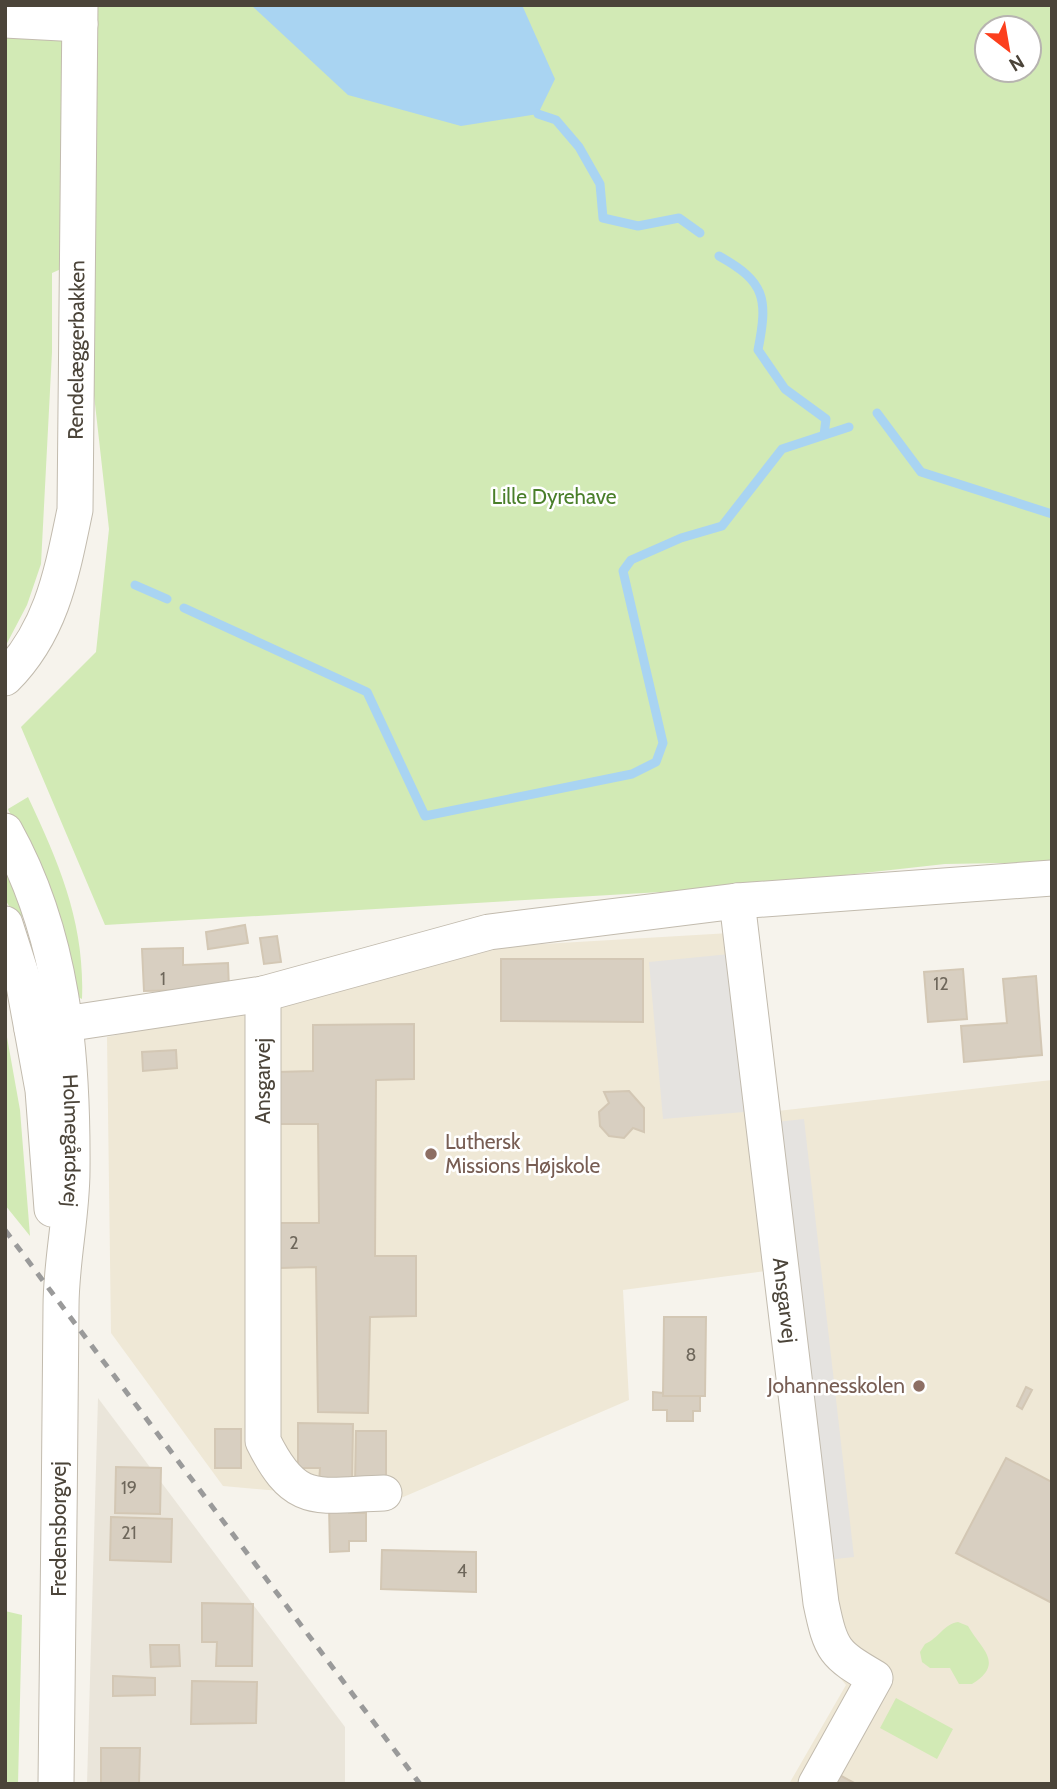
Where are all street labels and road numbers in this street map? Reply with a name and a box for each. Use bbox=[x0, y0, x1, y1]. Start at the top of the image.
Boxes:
street label: Rendelæggerbakken bbox=[63, 260, 89, 440]
street label: Ansgarvej bbox=[250, 1038, 276, 1124]
street label: Holmegårdsvej bbox=[57, 1073, 85, 1208]
street label: Ansgarvej bbox=[768, 1256, 803, 1344]
street label: Fredensborgvej bbox=[46, 1461, 72, 1597]

